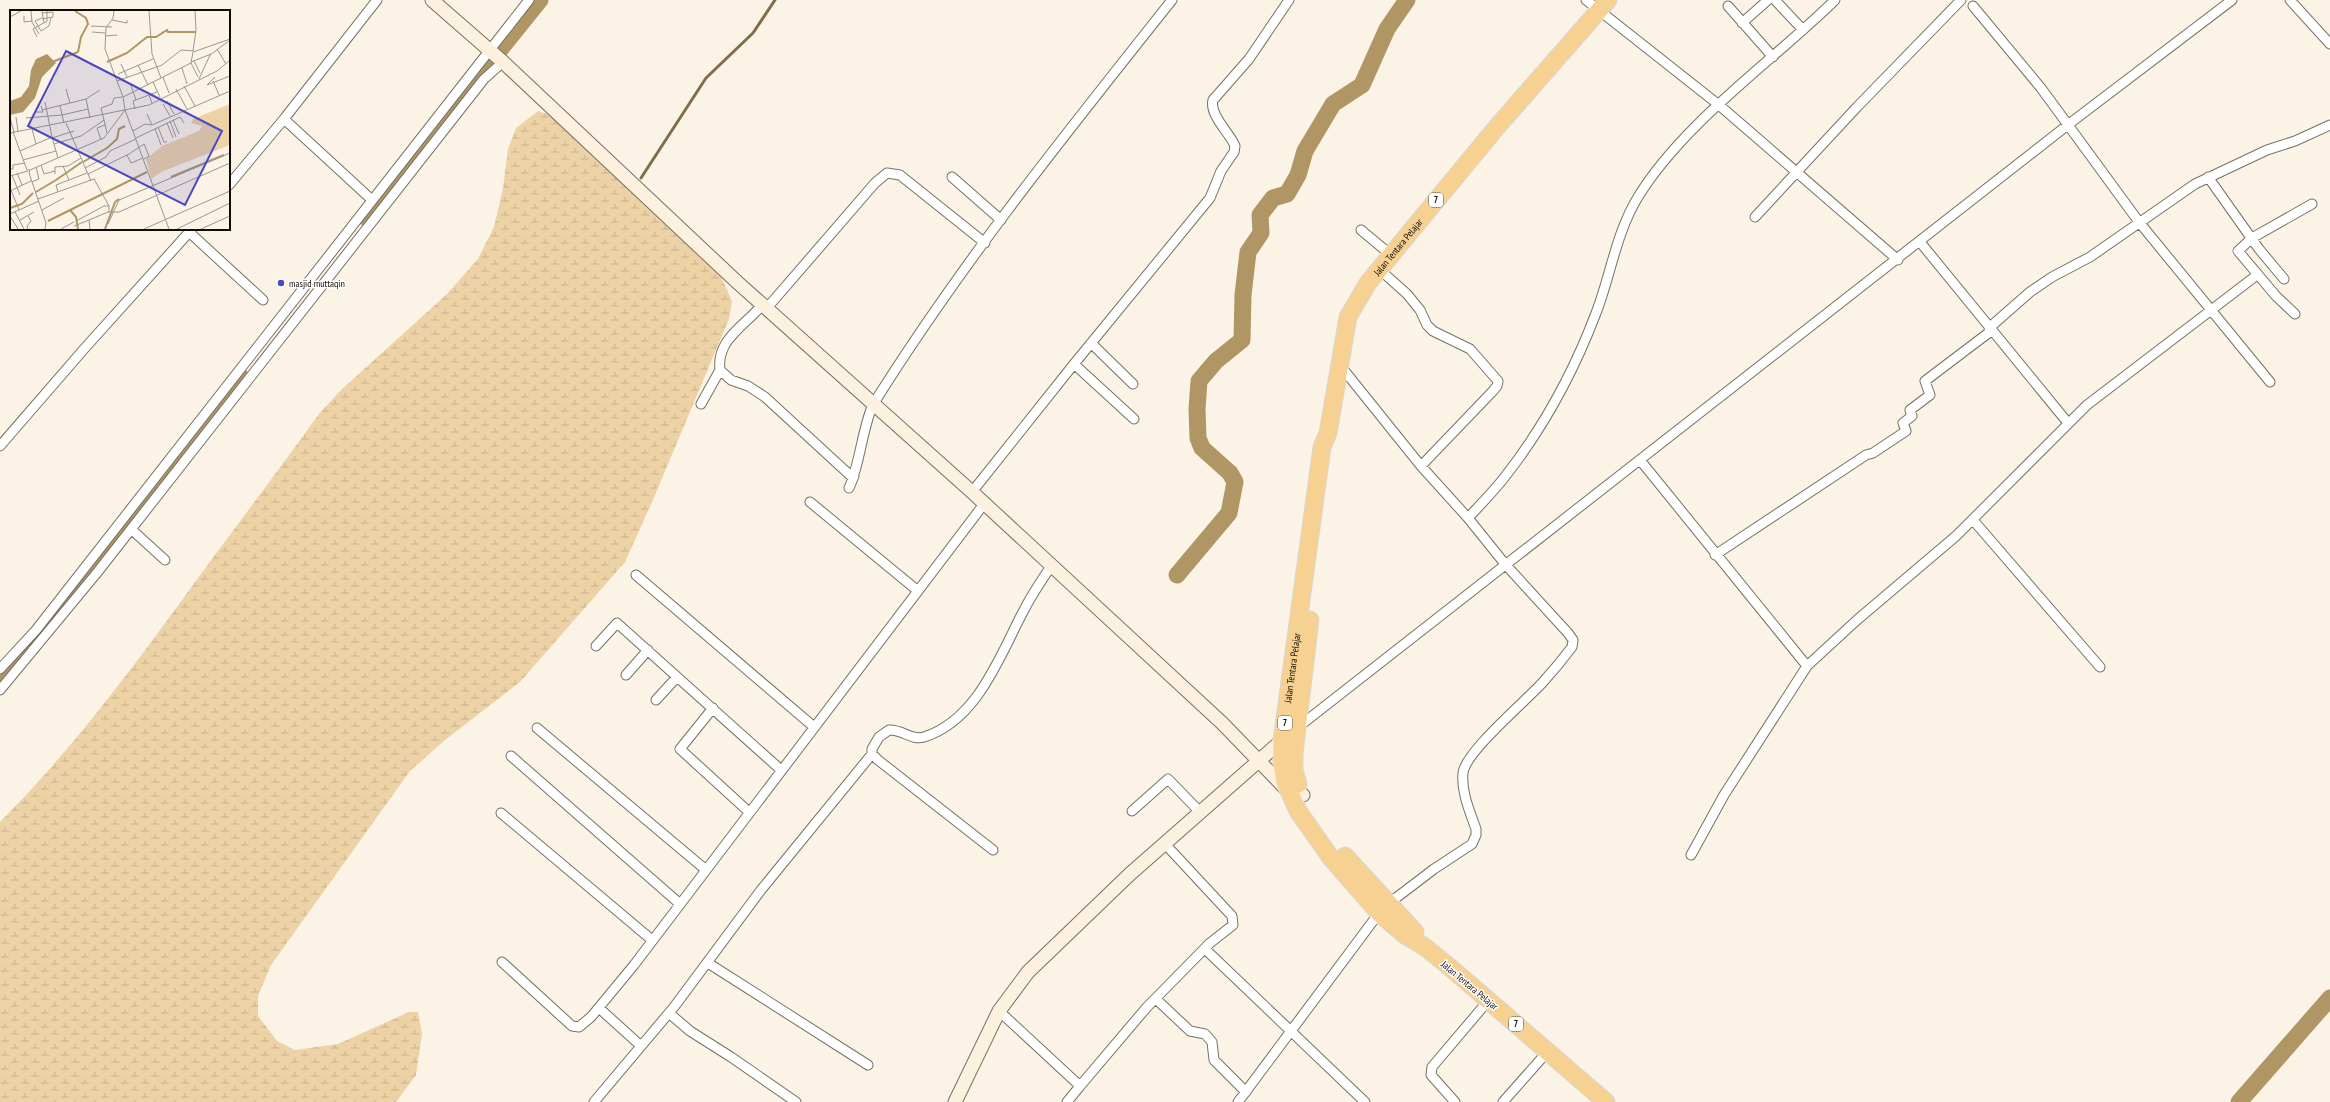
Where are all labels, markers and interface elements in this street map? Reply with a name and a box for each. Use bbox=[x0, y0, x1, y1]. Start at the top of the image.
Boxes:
inset map bbox=[10, 10, 230, 230]
road number: 7 bbox=[1429, 193, 1443, 207]
street label: Jalan Tentara Pelajar bbox=[1370, 216, 1426, 279]
place label: masjid muttaqin bbox=[289, 277, 345, 290]
marker: masjid muttaqin bbox=[276, 278, 286, 288]
street label: Jalan Tentara Pelajar bbox=[1281, 632, 1304, 705]
road number: 7 bbox=[1278, 716, 1292, 730]
street label: Jalan Tentara Pelajar bbox=[1438, 957, 1501, 1013]
road number: 7 bbox=[1509, 1017, 1523, 1031]

